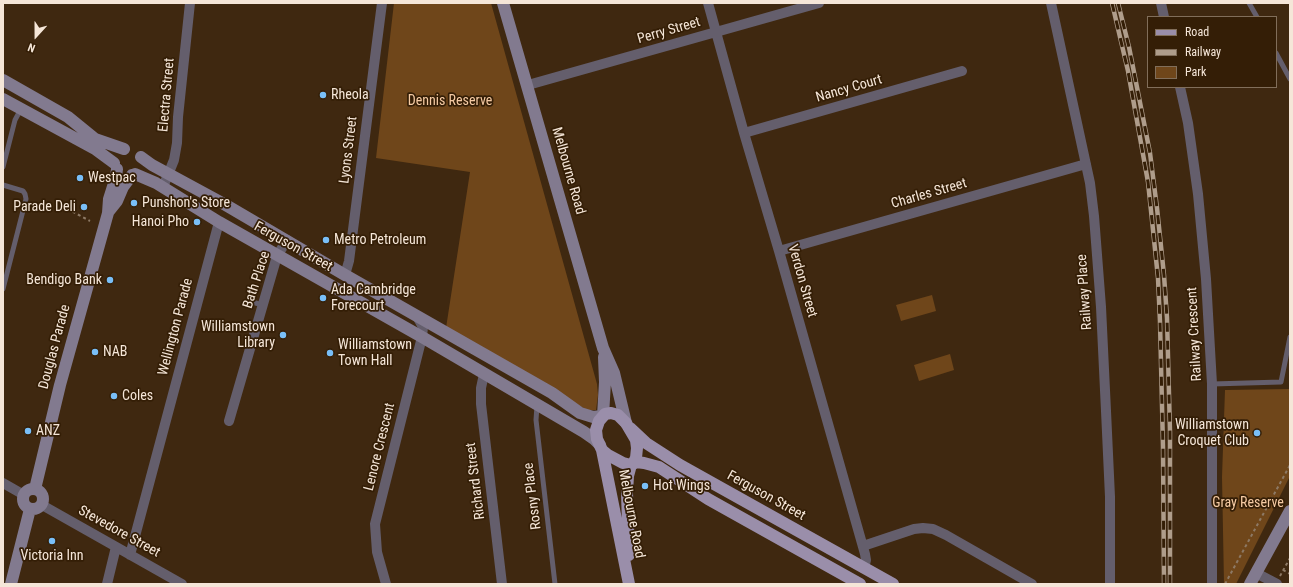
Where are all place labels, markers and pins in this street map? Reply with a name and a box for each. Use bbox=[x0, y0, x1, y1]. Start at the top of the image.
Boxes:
place label: Rheola bbox=[331, 87, 369, 103]
marker: Rheola bbox=[318, 90, 328, 100]
place label: Westpac bbox=[88, 170, 136, 186]
marker: Westpac bbox=[75, 173, 85, 183]
place label: Punshon's Store bbox=[142, 195, 230, 211]
marker: Punshon's Store bbox=[129, 198, 139, 208]
place label: Parade Deli bbox=[13, 199, 76, 215]
marker: Parade Deli bbox=[79, 202, 89, 212]
place label: Hanoi Pho bbox=[132, 214, 189, 230]
marker: Hanoi Pho bbox=[192, 217, 202, 227]
place label: Metro Petroleum bbox=[334, 232, 426, 248]
marker: Metro Petroleum bbox=[321, 235, 331, 245]
place label: Bendigo Bank bbox=[26, 272, 102, 288]
marker: Bendigo Bank bbox=[105, 275, 115, 285]
place label: Ada Cambridge Forecourt bbox=[331, 282, 416, 314]
marker: Ada Cambridge Forecourt bbox=[318, 293, 328, 303]
place label: Williamstown Library bbox=[201, 319, 275, 352]
marker: Williamstown Library bbox=[278, 330, 288, 340]
place label: Williamstown Town Hall bbox=[338, 337, 412, 370]
place label: NAB bbox=[103, 344, 128, 360]
marker: NAB bbox=[90, 347, 100, 357]
marker: Williamstown Town Hall bbox=[325, 348, 335, 358]
place label: Coles bbox=[122, 388, 153, 404]
marker: Coles bbox=[109, 391, 119, 401]
place label: Williamstown Croquet Club bbox=[1175, 417, 1249, 450]
place label: ANZ bbox=[36, 423, 60, 439]
marker: ANZ bbox=[23, 426, 33, 436]
marker: Williamstown Croquet Club bbox=[1252, 428, 1262, 438]
place label: Hot Wings bbox=[653, 478, 710, 494]
marker: Hot Wings bbox=[640, 481, 650, 491]
marker: Victoria Inn bbox=[47, 536, 57, 546]
place label: Victoria Inn bbox=[20, 548, 84, 564]

